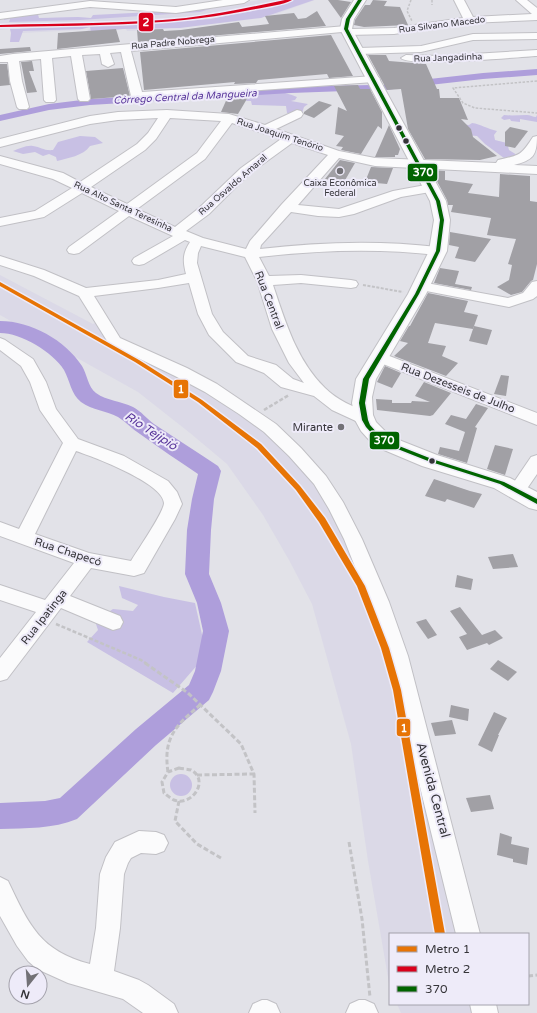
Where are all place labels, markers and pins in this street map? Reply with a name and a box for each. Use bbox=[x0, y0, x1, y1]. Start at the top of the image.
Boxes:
unlabelled marker bbox=[394, 123, 404, 133]
unlabelled marker bbox=[401, 136, 411, 146]
marker: Caixa Econômica Federal bbox=[335, 166, 345, 176]
place label: Caixa Econômica Federal bbox=[304, 178, 376, 199]
place label: Mirante bbox=[292, 421, 333, 434]
marker: Mirante bbox=[336, 422, 346, 432]
unlabelled marker bbox=[427, 456, 437, 466]

